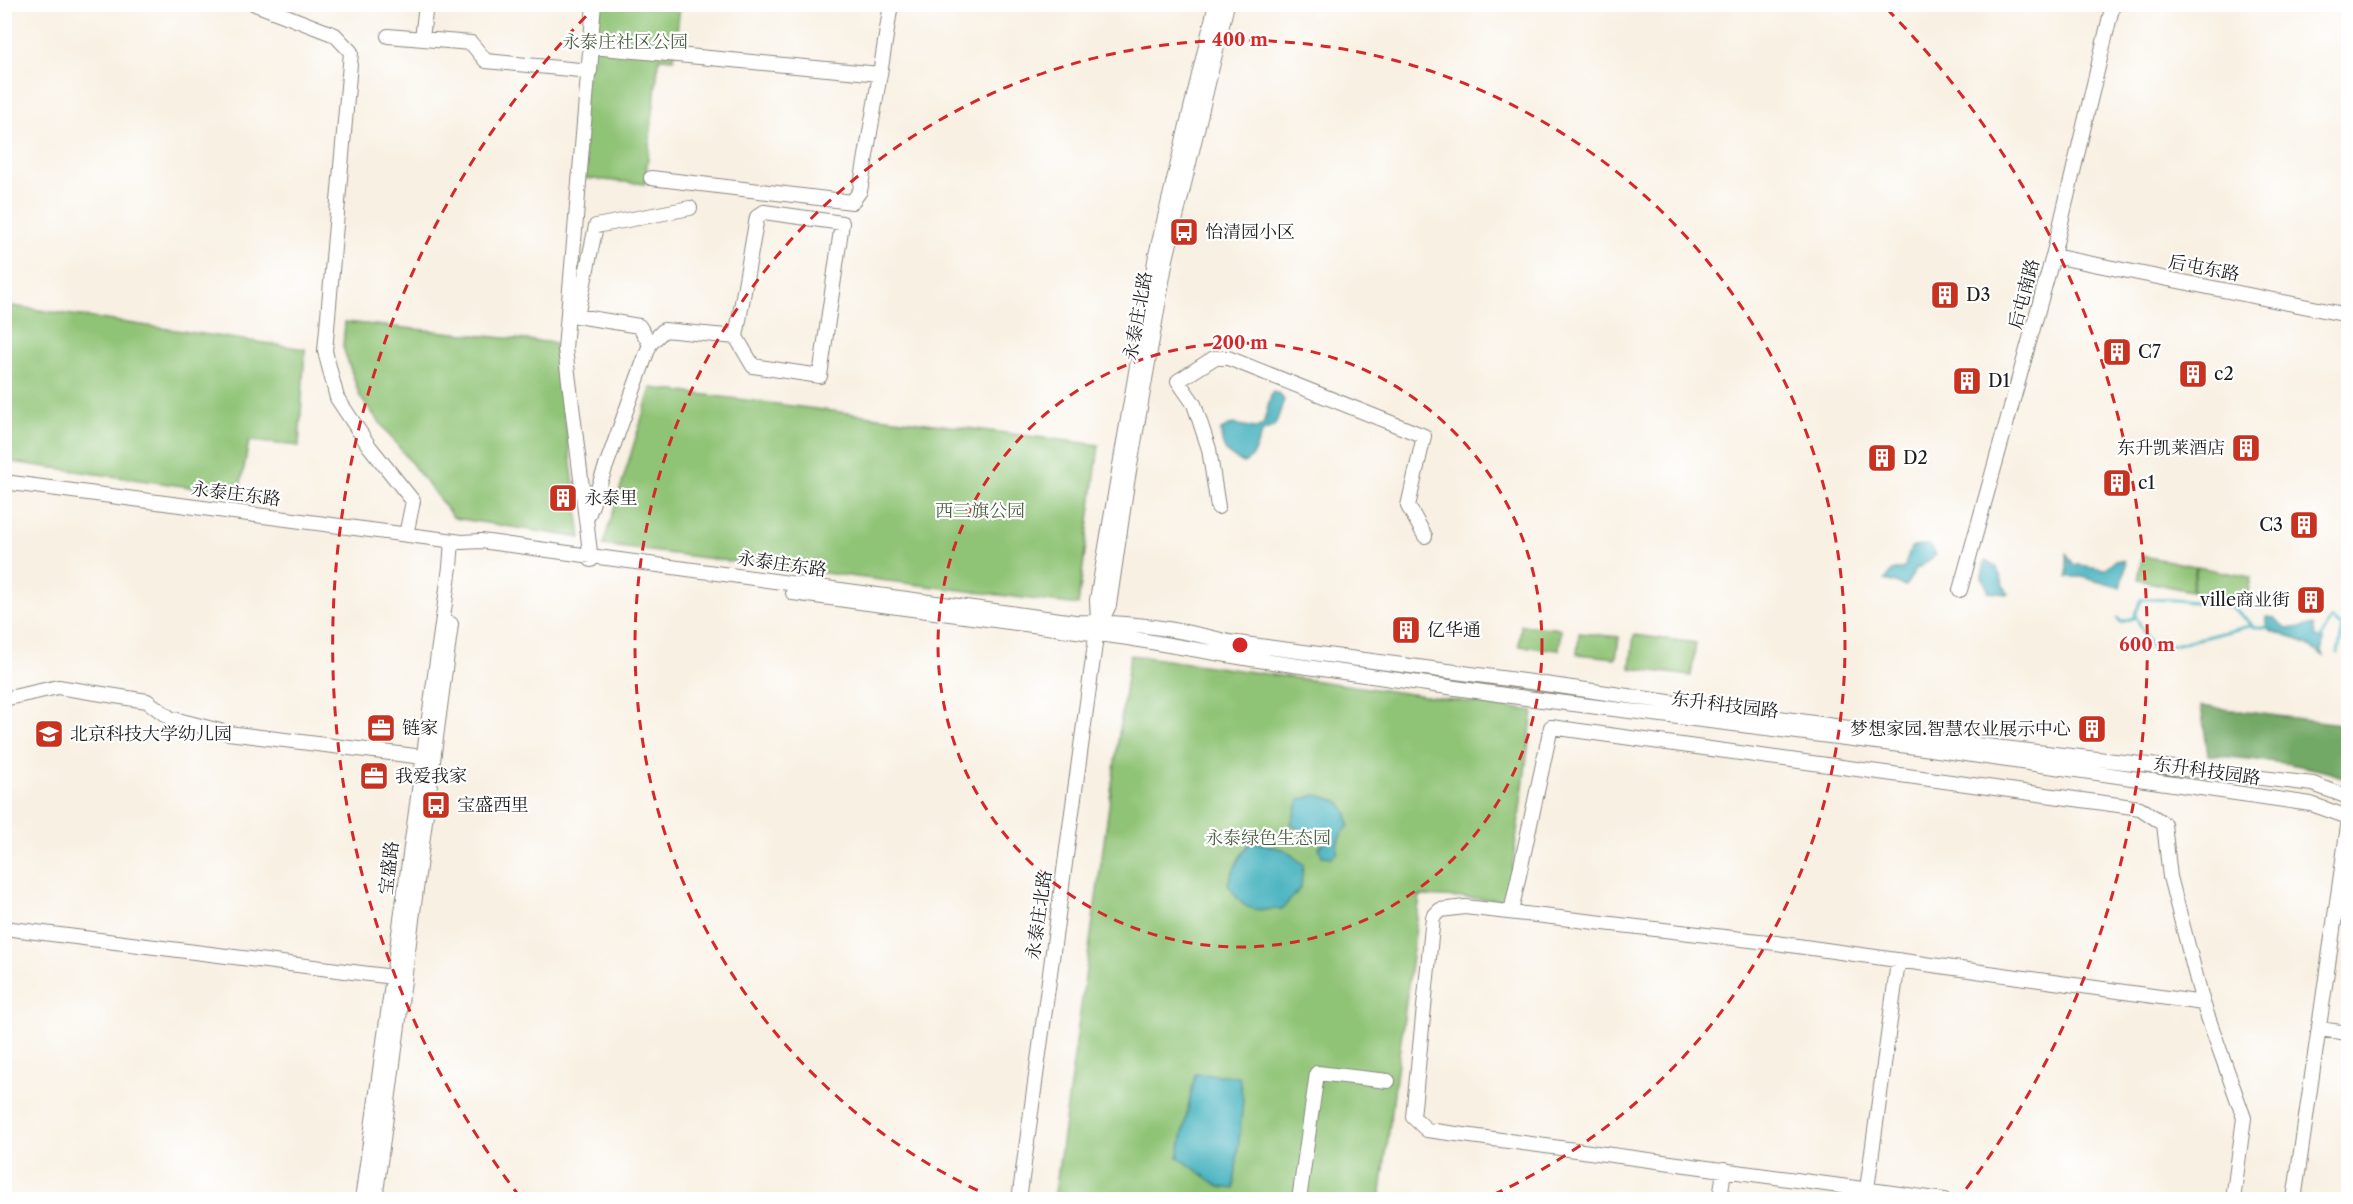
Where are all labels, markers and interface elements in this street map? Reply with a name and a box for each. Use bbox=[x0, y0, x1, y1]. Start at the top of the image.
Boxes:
text: 400 m bbox=[1212, 29, 1268, 51]
park label: 永泰庄社区公园 bbox=[562, 31, 688, 53]
bus stop icon: 怡清园小区 bbox=[1168, 216, 1200, 248]
place label: 怡清园小区 bbox=[1205, 221, 1295, 243]
street label: 后屯东路 bbox=[2167, 250, 2241, 286]
street label: 后屯南路 bbox=[2004, 256, 2044, 332]
street label: 永泰庄北路 bbox=[1119, 270, 1157, 362]
building icon: D3 bbox=[1929, 279, 1961, 311]
place label: D3 bbox=[1966, 284, 1991, 306]
text: 200 m bbox=[1212, 332, 1268, 354]
building icon: C7 bbox=[2101, 336, 2133, 368]
place label: C7 bbox=[2138, 341, 2161, 363]
building icon: c2 bbox=[2177, 358, 2209, 390]
place label: c2 bbox=[2214, 363, 2234, 385]
building icon: D1 bbox=[1951, 365, 1983, 397]
place label: D1 bbox=[1988, 370, 2011, 392]
building icon: 东升凯莱酒店 bbox=[2230, 432, 2262, 464]
place label: 东升凯莱酒店 bbox=[2117, 437, 2225, 459]
building icon: D2 bbox=[1866, 442, 1898, 474]
place label: D2 bbox=[1903, 447, 1928, 469]
building icon: c1 bbox=[2101, 467, 2133, 499]
place label: c1 bbox=[2138, 472, 2155, 494]
street label: 永泰庄东路 bbox=[190, 478, 282, 510]
building icon: 永泰里 bbox=[547, 482, 579, 514]
place label: 永泰里 bbox=[584, 487, 638, 509]
park label: 西三旗公园 bbox=[935, 500, 1025, 522]
building icon: C3 bbox=[2288, 509, 2320, 541]
place label: C3 bbox=[2259, 514, 2283, 536]
street label: 永泰庄东路 bbox=[736, 547, 828, 581]
building icon: ville商业街 bbox=[2295, 584, 2327, 616]
place label: ville商业街 bbox=[2199, 589, 2290, 611]
building icon: 亿华通 bbox=[1390, 614, 1422, 646]
place label: 亿华通 bbox=[1427, 619, 1481, 641]
text: 600 m bbox=[2119, 634, 2175, 656]
centre of rings bbox=[1230, 635, 1250, 655]
street label: 东升科技园路 bbox=[1670, 688, 1780, 722]
office icon: 链家 bbox=[365, 712, 397, 744]
building icon: 梦想家园.智慧农业展示中心 bbox=[2076, 713, 2108, 745]
place label: 链家 bbox=[402, 717, 438, 739]
school or university icon: 北京科技大学幼儿园 bbox=[33, 718, 65, 750]
place label: 梦想家园.智慧农业展示中心 bbox=[1850, 718, 2071, 740]
place label: 北京科技大学幼儿园 bbox=[70, 723, 232, 745]
street label: 东升科技园路 bbox=[2152, 753, 2262, 789]
office icon: 我爱我家 bbox=[358, 760, 390, 792]
place label: 我爱我家 bbox=[395, 765, 467, 787]
bus stop icon: 宝盛西里 bbox=[420, 789, 452, 821]
place label: 宝盛西里 bbox=[457, 794, 529, 816]
park label: 永泰绿色生态园 bbox=[1205, 827, 1331, 849]
street label: 宝盛路 bbox=[375, 840, 403, 896]
street label: 永泰庄北路 bbox=[1022, 869, 1056, 961]

